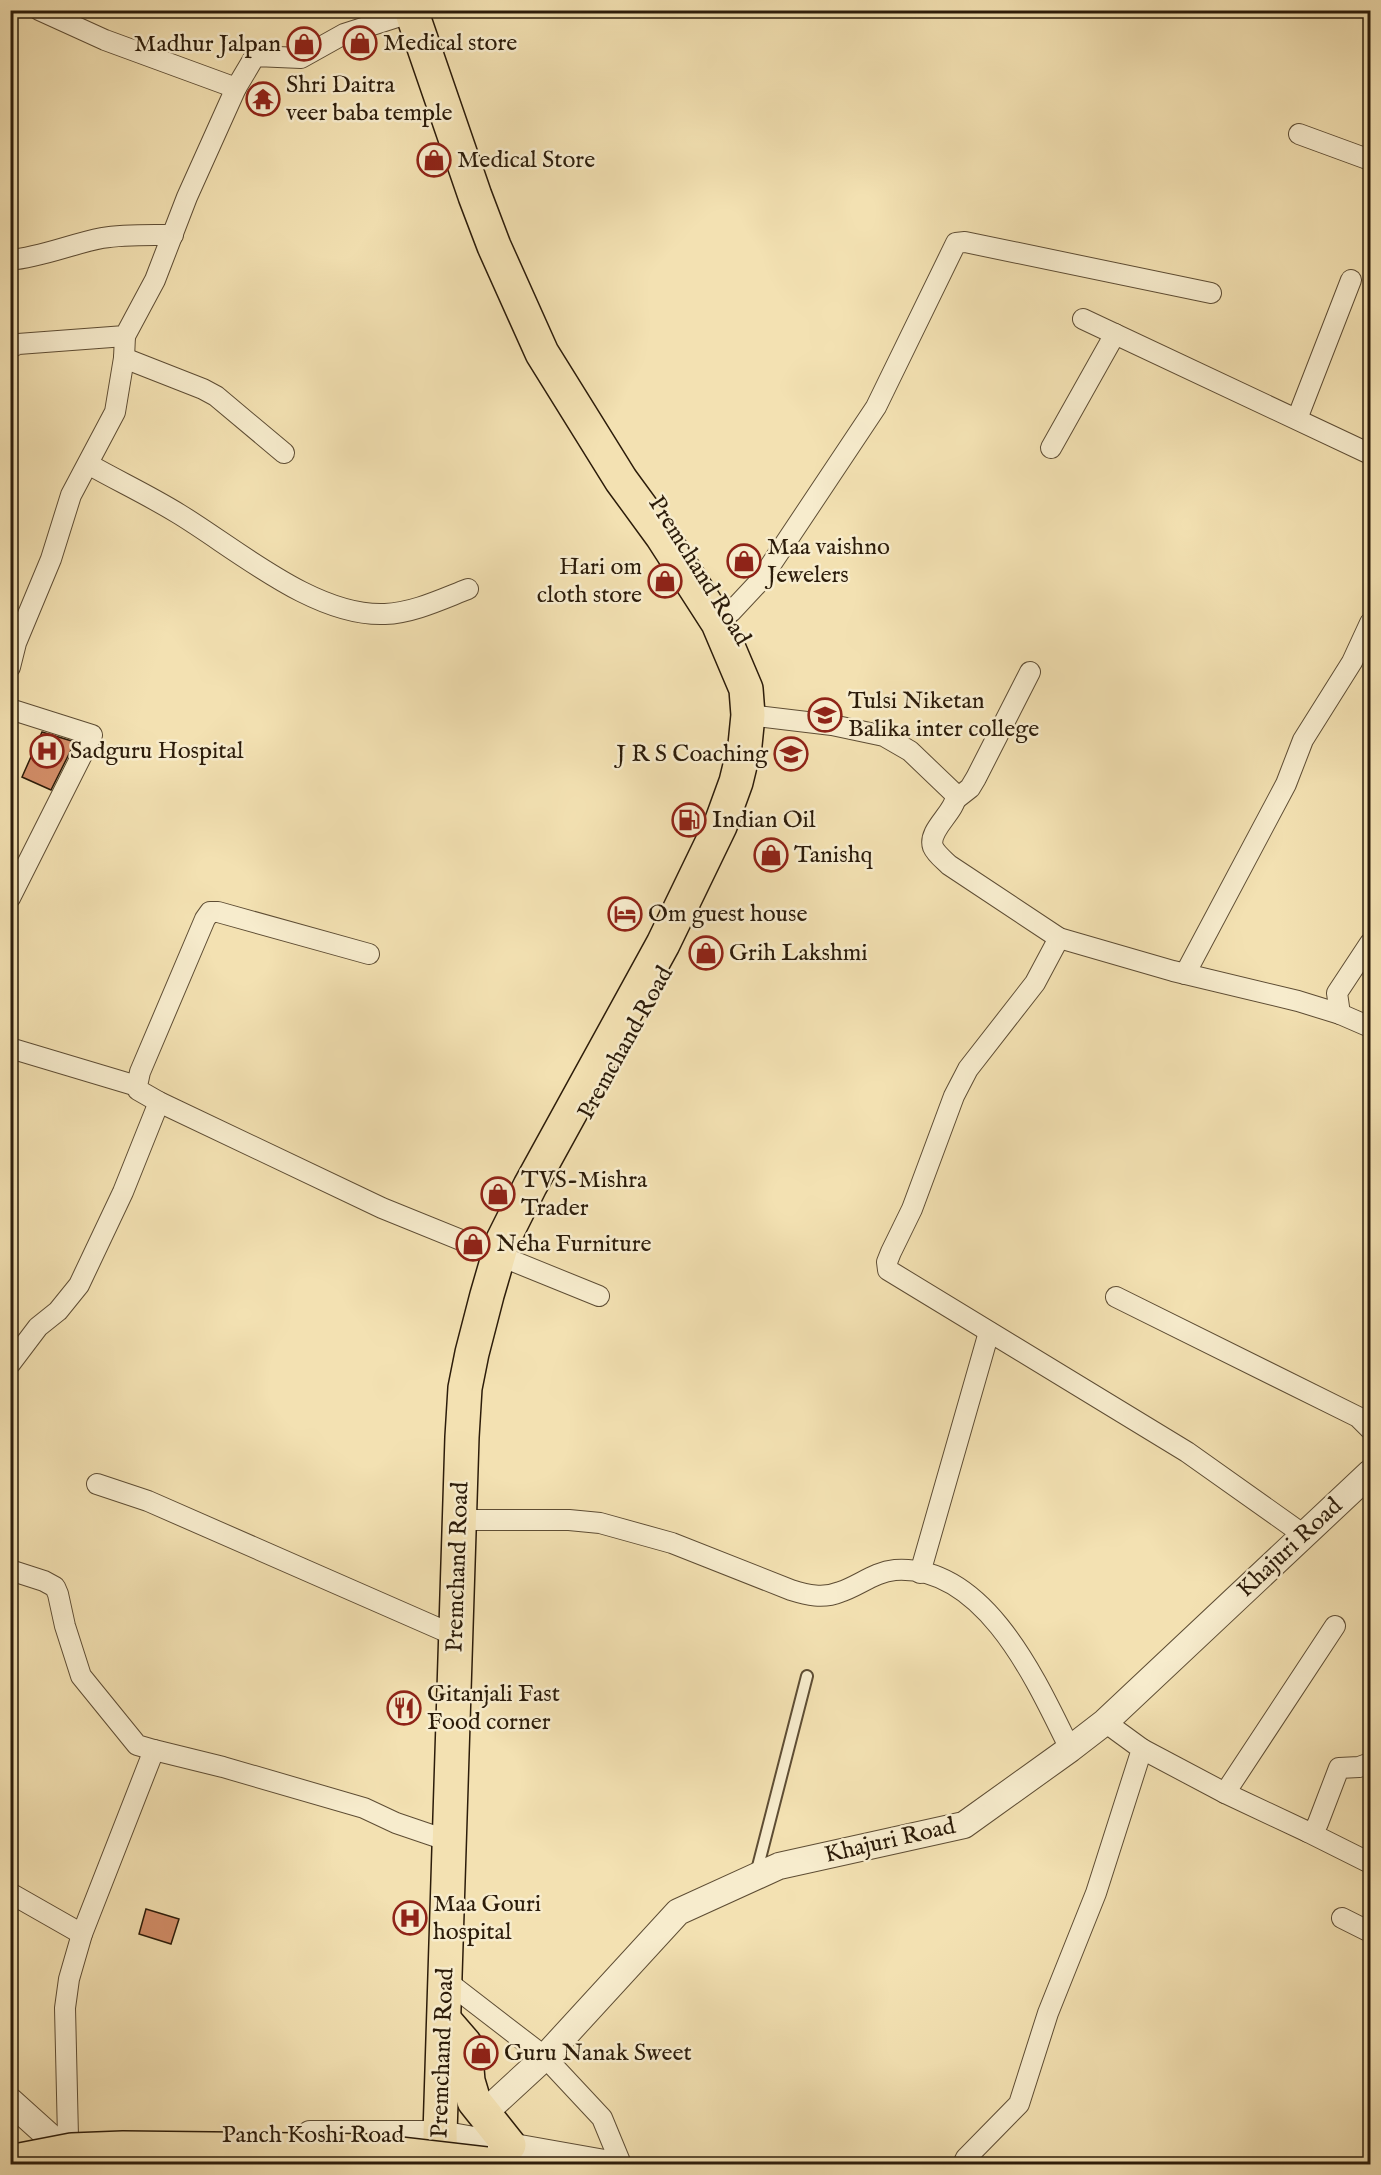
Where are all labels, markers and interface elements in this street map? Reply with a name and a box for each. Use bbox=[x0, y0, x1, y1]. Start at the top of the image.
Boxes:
shop icon: Medical store bbox=[342, 25, 378, 61]
shop icon: Madhur Jalpan bbox=[286, 26, 322, 62]
place label: Medical store bbox=[383, 28, 517, 59]
place label: Madhur Jalpan bbox=[134, 29, 281, 60]
place label: Shri Daitra veer baba temple bbox=[286, 70, 452, 129]
temple icon: Shri Daitra veer baba temple bbox=[245, 81, 281, 117]
shop icon: Medical Store bbox=[416, 142, 452, 178]
place label: Medical Store bbox=[457, 145, 595, 176]
street label: Premchand Road bbox=[641, 490, 757, 652]
place label: Maa vaishno Jewelers bbox=[764, 532, 890, 591]
shop icon: Maa vaishno Jewelers bbox=[726, 543, 762, 579]
place label: Hari om cloth store bbox=[537, 552, 642, 611]
shop icon: Hari om cloth store bbox=[647, 563, 683, 599]
place label: Tulsi Niketan Balika inter college bbox=[848, 686, 1039, 745]
school or university icon: Tulsi Niketan Balika inter college bbox=[807, 697, 843, 733]
hospital icon: Sadguru Hospital bbox=[29, 733, 65, 769]
place label: Sadguru Hospital bbox=[70, 736, 244, 767]
school or university icon: J R S Coaching bbox=[773, 736, 809, 772]
place label: J R S Coaching bbox=[613, 739, 769, 770]
fuel station icon: Indian Oil bbox=[671, 802, 707, 838]
place label: Indian Oil bbox=[712, 805, 816, 836]
shop icon: Tanishq bbox=[753, 837, 789, 873]
place label: Tanishq bbox=[794, 840, 873, 871]
hotel icon: Om guest house bbox=[607, 896, 643, 932]
place label: Om guest house bbox=[648, 899, 807, 930]
shop icon: Grih Lakshmi bbox=[688, 935, 724, 971]
place label: Grih Lakshmi bbox=[729, 938, 868, 969]
street label: Premchand Road bbox=[571, 961, 681, 1125]
place label: TVS-Mishra Trader bbox=[521, 1165, 648, 1224]
shop icon: TVS-Mishra Trader bbox=[480, 1176, 516, 1212]
shop icon: Neha Furniture bbox=[455, 1226, 491, 1262]
place label: Neha Furniture bbox=[496, 1229, 652, 1260]
street label: Premchand Road bbox=[440, 1481, 476, 1653]
street label: Khajuri Road bbox=[1231, 1491, 1349, 1605]
place label: Gitanjali Fast Food corner bbox=[427, 1679, 560, 1738]
restaurant icon: Gitanjali Fast Food corner bbox=[386, 1690, 422, 1726]
street label: Khajuri Road bbox=[822, 1811, 959, 1871]
place label: Maa Gouri hospital bbox=[433, 1889, 541, 1948]
hospital icon: Maa Gouri hospital bbox=[392, 1900, 428, 1936]
street label: Premchand Road bbox=[425, 1967, 461, 2139]
shop icon: Guru Nanak Sweet bbox=[463, 2035, 499, 2071]
place label: Guru Nanak Sweet bbox=[504, 2038, 692, 2069]
street label: Panch Koshi Road bbox=[222, 2120, 404, 2151]

